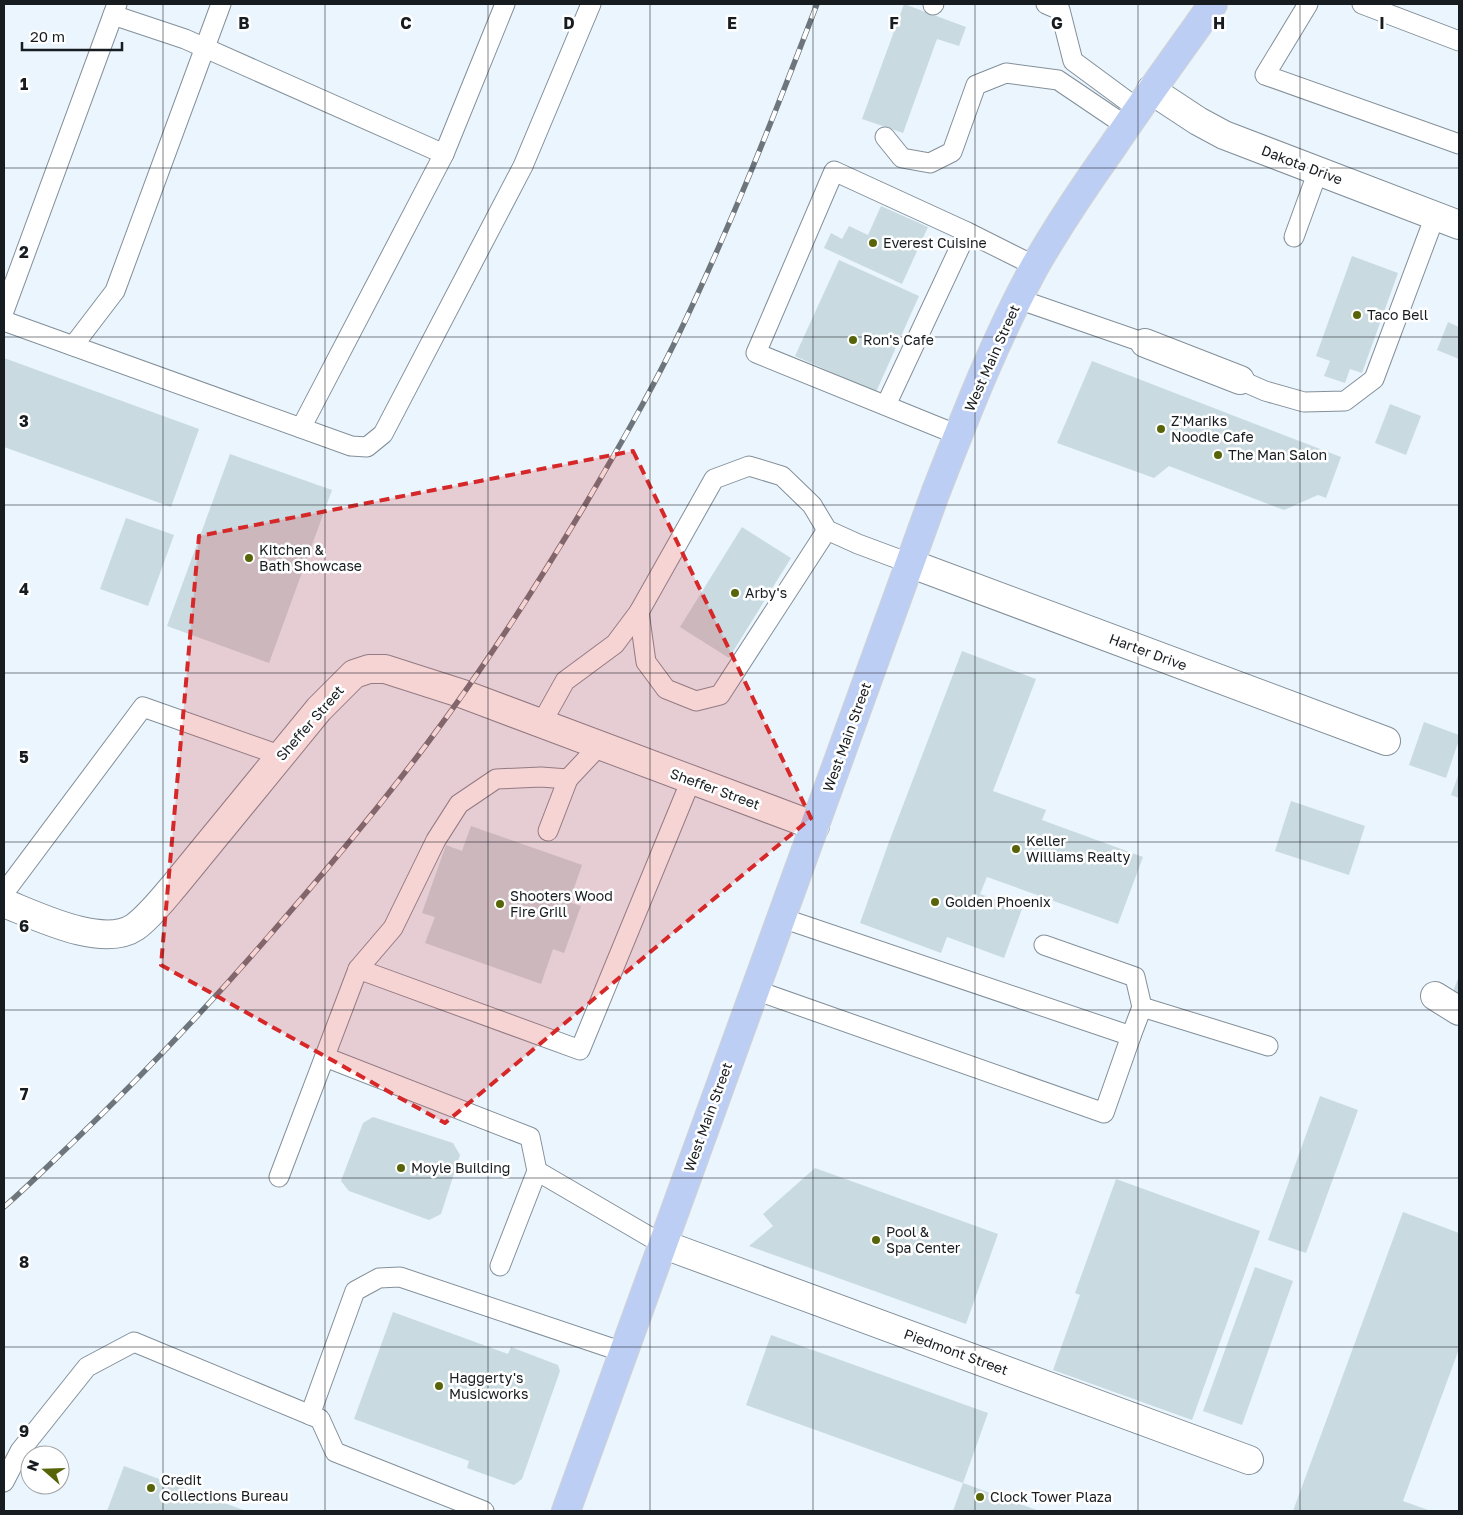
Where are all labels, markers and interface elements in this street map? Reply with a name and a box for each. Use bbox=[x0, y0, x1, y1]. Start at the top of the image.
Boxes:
text: B bbox=[238, 13, 250, 33]
text: C bbox=[400, 13, 412, 33]
text: D bbox=[563, 13, 575, 33]
text: E bbox=[727, 13, 737, 33]
text: F bbox=[889, 13, 899, 33]
text: G bbox=[1051, 13, 1063, 33]
text: H bbox=[1213, 13, 1225, 33]
text: I bbox=[1379, 13, 1385, 33]
scale bar bbox=[22, 20, 122, 52]
text: 20 m bbox=[30, 27, 65, 45]
text: 1 bbox=[20, 74, 28, 94]
street label: Dakota Drive bbox=[1259, 141, 1345, 188]
place label: Everest Cuisine bbox=[883, 234, 987, 251]
marker: Everest Cuisine bbox=[867, 237, 879, 249]
text: 2 bbox=[19, 242, 29, 262]
street label: West Main Street bbox=[960, 302, 1023, 414]
place label: Taco Bell bbox=[1367, 306, 1428, 323]
marker: Taco Bell bbox=[1351, 309, 1363, 321]
place label: Ron's Cafe bbox=[863, 331, 934, 348]
marker: Ron's Cafe bbox=[847, 334, 859, 346]
text: 3 bbox=[19, 411, 29, 431]
place label: Z'Mariks Noodle Cafe bbox=[1171, 412, 1254, 445]
marker: Z'Mariks Noodle Cafe bbox=[1155, 423, 1167, 435]
place label: The Man Salon bbox=[1228, 446, 1327, 463]
marker: The Man Salon bbox=[1212, 449, 1224, 461]
place label: Kitchen & Bath Showcase bbox=[259, 541, 362, 574]
marker: Kitchen & Bath Showcase bbox=[243, 552, 255, 564]
text: 4 bbox=[19, 579, 29, 599]
place label: Arby's bbox=[745, 584, 787, 601]
marker: Arby's bbox=[729, 587, 741, 599]
street label: Harter Drive bbox=[1107, 630, 1189, 673]
street label: West Main Street bbox=[819, 680, 874, 794]
street label: Sheffer Street bbox=[272, 682, 347, 764]
text: 5 bbox=[19, 747, 29, 767]
street label: Sheffer Street bbox=[668, 764, 762, 813]
place label: Keller Williams Realty bbox=[1026, 832, 1131, 865]
marker: Keller Williams Realty bbox=[1010, 843, 1022, 855]
place label: Shooters Wood Fire Grill bbox=[510, 887, 613, 920]
place label: Golden Phoenix bbox=[945, 893, 1051, 910]
marker: Golden Phoenix bbox=[929, 896, 941, 908]
marker: Shooters Wood Fire Grill bbox=[494, 898, 506, 910]
text: 6 bbox=[19, 916, 29, 936]
street label: West Main Street bbox=[680, 1060, 735, 1174]
text: 7 bbox=[20, 1084, 29, 1104]
place label: Moyle Building bbox=[411, 1159, 510, 1176]
marker: Moyle Building bbox=[395, 1162, 407, 1174]
place label: Pool & Spa Center bbox=[886, 1223, 961, 1256]
marker: Pool & Spa Center bbox=[870, 1234, 882, 1246]
text: 8 bbox=[19, 1252, 29, 1272]
street label: Piedmont Street bbox=[902, 1325, 1011, 1378]
place label: Haggerty's Musicworks bbox=[449, 1369, 528, 1402]
marker: Haggerty's Musicworks bbox=[433, 1380, 445, 1392]
text: 9 bbox=[19, 1421, 29, 1441]
north arrow bbox=[20, 1445, 70, 1495]
text: N bbox=[23, 1457, 42, 1473]
place label: Credit Collections Bureau bbox=[161, 1471, 288, 1504]
marker: Credit Collections Bureau bbox=[145, 1482, 157, 1494]
place label: Clock Tower Plaza bbox=[990, 1488, 1112, 1505]
marker: Clock Tower Plaza bbox=[974, 1491, 986, 1503]

